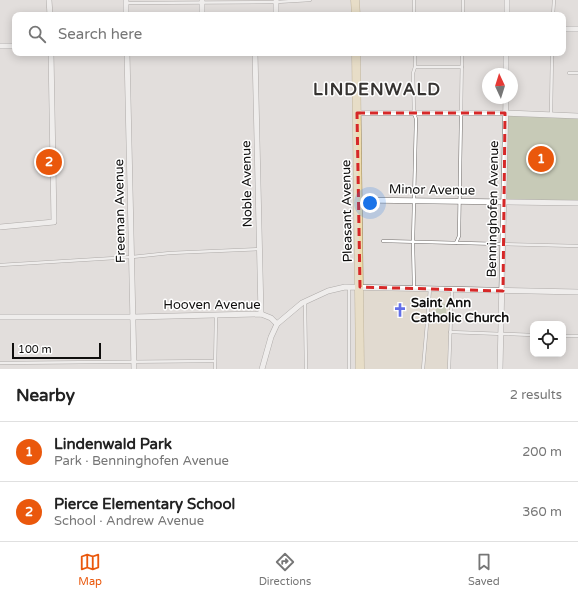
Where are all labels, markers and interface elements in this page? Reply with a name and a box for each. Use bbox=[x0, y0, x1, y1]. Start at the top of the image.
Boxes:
search box bbox=[12, 12, 566, 56]
icon: search bbox=[26, 23, 48, 45]
text: Search here bbox=[58, 25, 142, 43]
north arrow bbox=[482, 68, 518, 104]
district label: LINDENWALD bbox=[313, 79, 441, 100]
street label: Noble Avenue bbox=[238, 140, 256, 228]
street label: Benninghofen Avenue bbox=[484, 140, 502, 278]
pin: 1 bbox=[528, 144, 554, 174]
pin: 2 bbox=[36, 147, 62, 177]
street label: Freeman Avenue bbox=[111, 159, 129, 263]
street label: Pleasant Avenue bbox=[338, 159, 356, 263]
street label: Minor Avenue bbox=[389, 181, 475, 199]
your location bbox=[360, 193, 380, 213]
place label: Saint Ann Catholic Church bbox=[411, 295, 509, 326]
street label: Hooven Avenue bbox=[163, 297, 261, 313]
church icon: Saint Ann Catholic Church bbox=[392, 302, 408, 318]
map controls bbox=[530, 321, 566, 357]
button: locate bbox=[530, 321, 566, 357]
scale bar bbox=[12, 341, 101, 360]
text: 100 m bbox=[18, 343, 52, 356]
text: Nearby bbox=[16, 385, 75, 406]
text: 2 results bbox=[510, 387, 562, 403]
text: Lindenwald Park bbox=[54, 435, 172, 453]
text: 1 bbox=[25, 444, 33, 460]
text: 200 m bbox=[522, 444, 562, 460]
text: Park · Benninghofen Avenue bbox=[54, 453, 229, 469]
text: Pierce Elementary School bbox=[54, 495, 235, 513]
text: 2 bbox=[25, 504, 33, 520]
text: 360 m bbox=[522, 504, 562, 520]
text: School · Andrew Avenue bbox=[54, 513, 204, 529]
tab: Map bbox=[78, 551, 102, 588]
tab: Directions bbox=[259, 551, 311, 588]
tab: Saved bbox=[468, 551, 500, 588]

